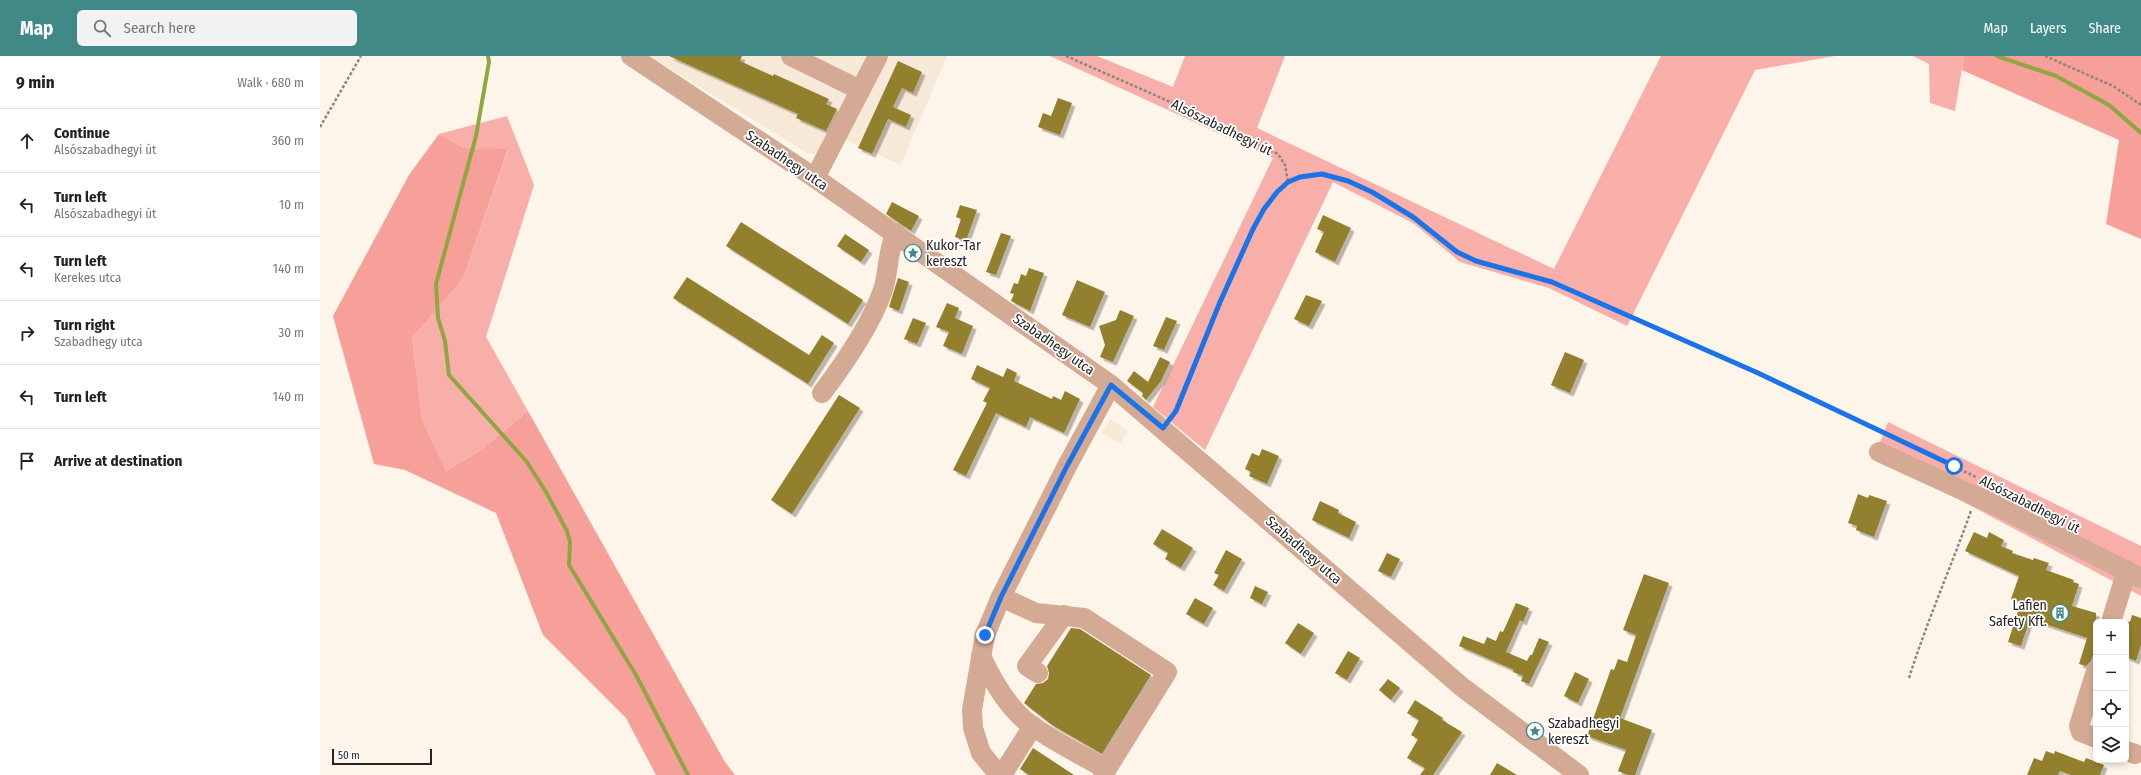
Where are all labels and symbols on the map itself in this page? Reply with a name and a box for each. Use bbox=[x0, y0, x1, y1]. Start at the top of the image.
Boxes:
street label: Alsószabadhegyi út bbox=[1169, 96, 1275, 159]
street label: Szabadhegy utca bbox=[742, 127, 831, 194]
place label: Kukor-Tar kereszt bbox=[926, 237, 981, 270]
place icon: Kukor-Tar kereszt bbox=[903, 243, 923, 263]
street label: Szabadhegy utca bbox=[1010, 310, 1098, 379]
route start bbox=[1945, 457, 1963, 475]
street label: Alsószabadhegyi út bbox=[1977, 472, 2083, 537]
street label: Szabadhegy utca bbox=[1262, 513, 1345, 588]
place label: Lafien Safety Kft. bbox=[1989, 597, 2047, 630]
building icon: Lafien Safety Kft. bbox=[2050, 603, 2070, 623]
route end bbox=[976, 626, 994, 644]
place label: Szabadhegyi kereszt bbox=[1548, 715, 1619, 748]
place icon: Szabadhegyi kereszt bbox=[1525, 721, 1545, 741]
scale bar bbox=[332, 747, 432, 766]

